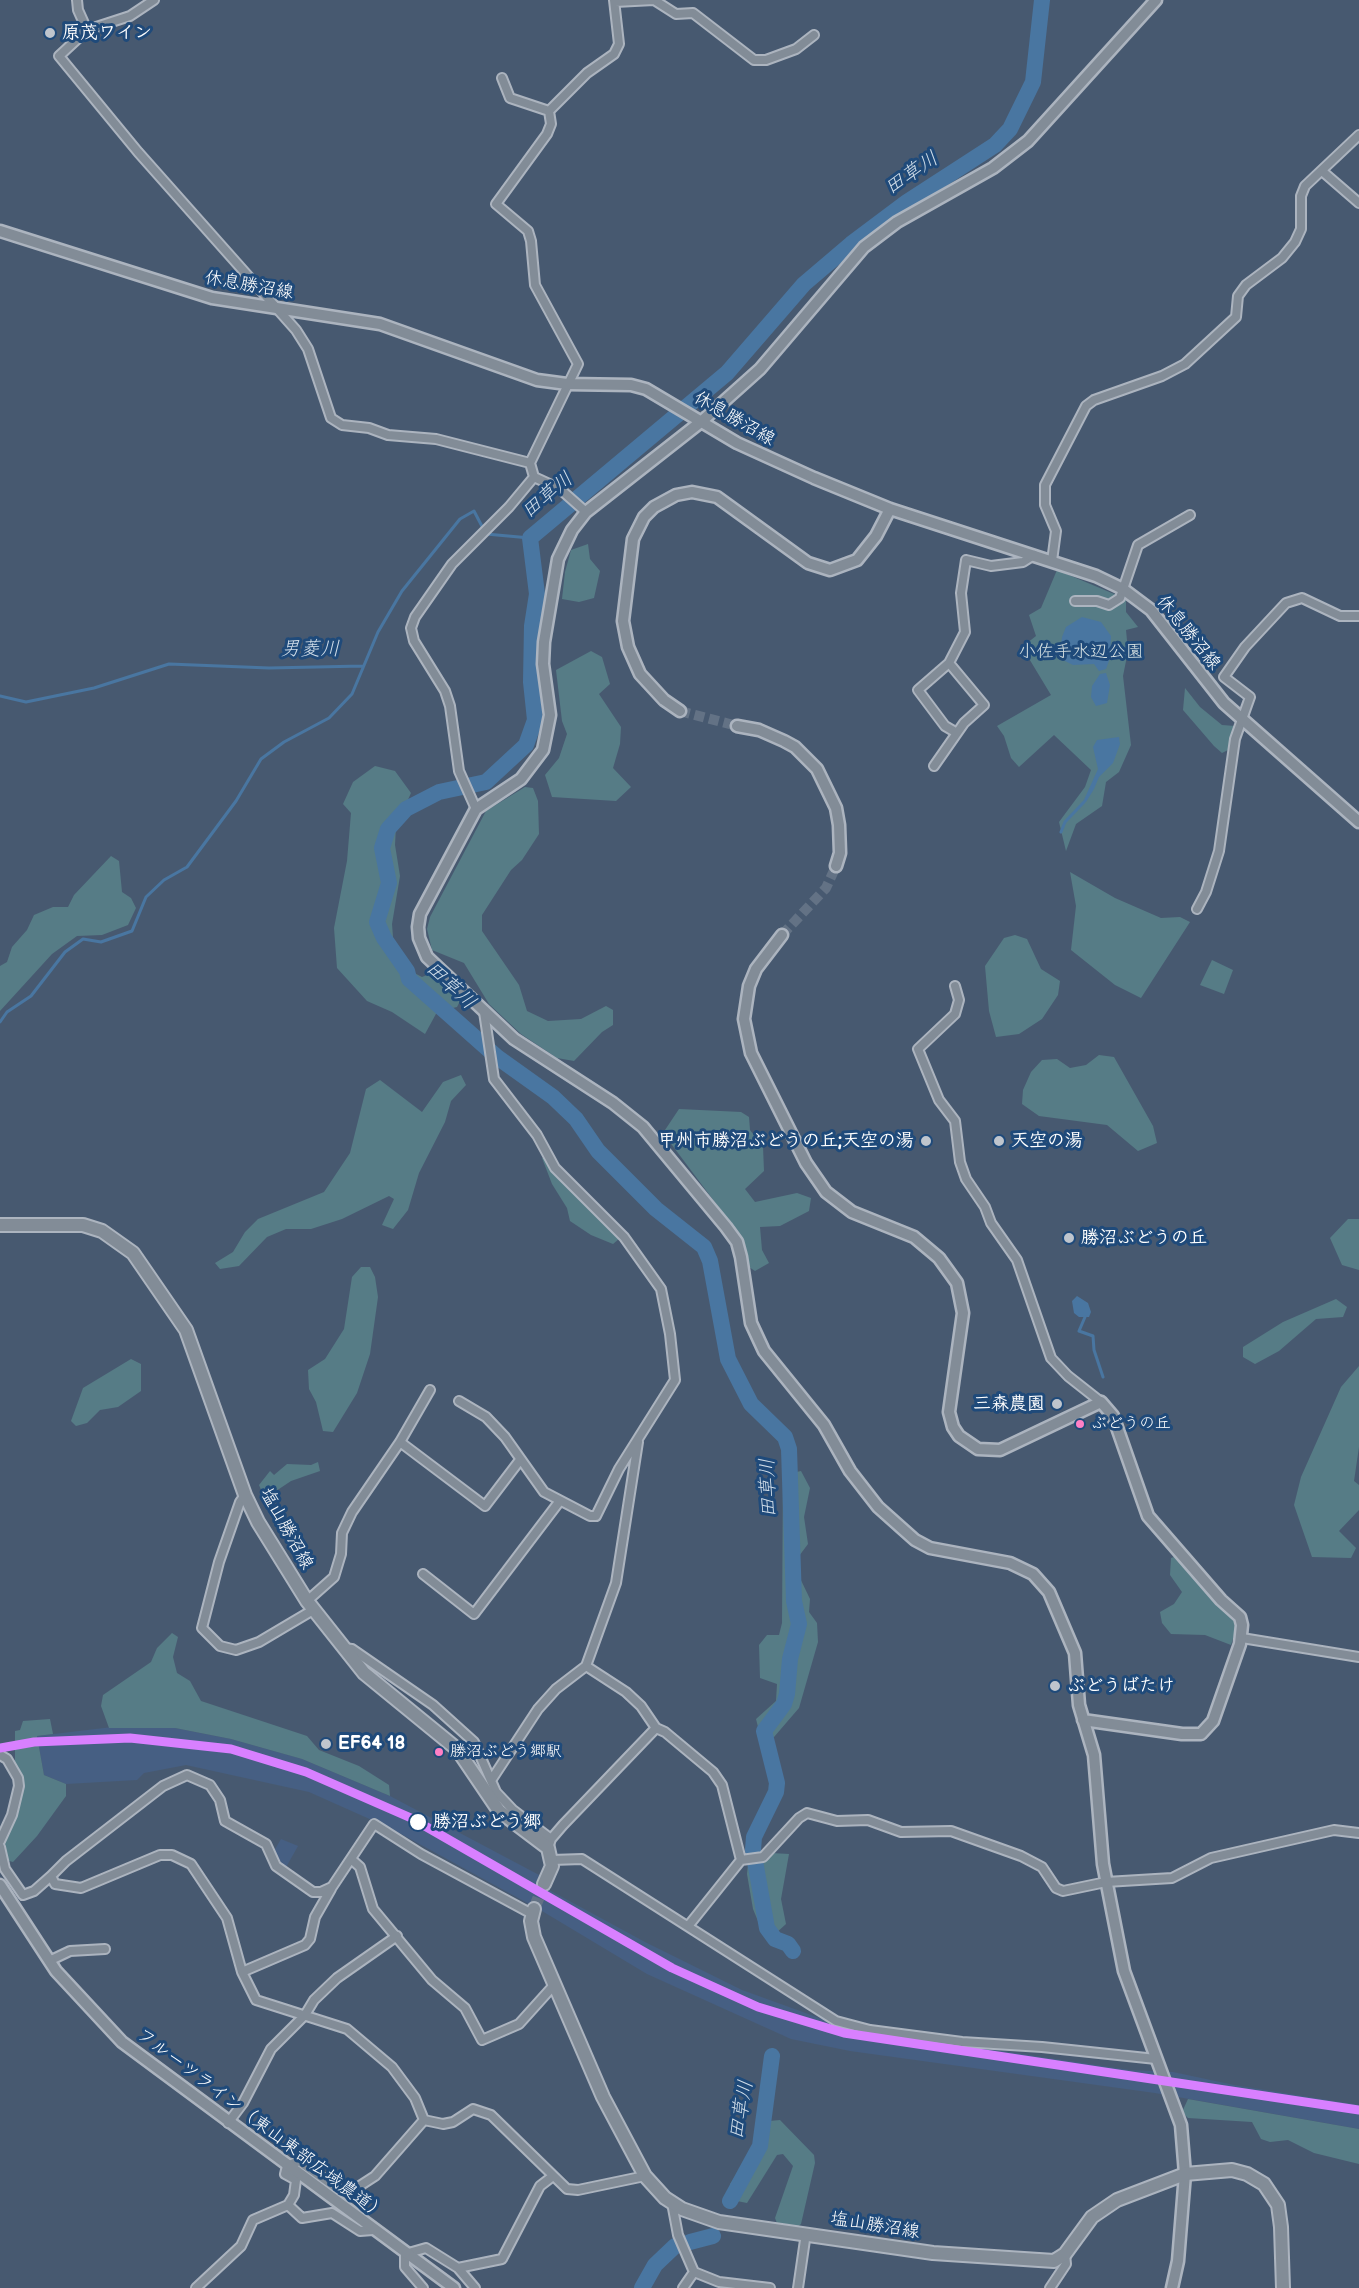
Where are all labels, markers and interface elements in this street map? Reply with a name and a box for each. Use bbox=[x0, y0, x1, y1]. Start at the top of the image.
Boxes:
place label: 原茂ワイン bbox=[62, 22, 152, 44]
marker: 原茂ワイン bbox=[43, 26, 57, 40]
water label: 田草川 bbox=[880, 147, 944, 201]
street label: 休息勝沼線 bbox=[203, 268, 295, 304]
street label: 休息勝沼線 bbox=[690, 387, 778, 451]
water label: 田草川 bbox=[517, 468, 579, 524]
street label: 休息勝沼線 bbox=[1151, 591, 1225, 675]
water label: 男菱川 bbox=[280, 638, 340, 662]
park label: 小佐手水辺公園 bbox=[1018, 641, 1144, 663]
water label: 田草川 bbox=[420, 957, 480, 1015]
place label: 甲州市勝沼ぶどうの丘;天空の湯 bbox=[658, 1130, 914, 1152]
place label: 天空の湯 bbox=[1011, 1130, 1083, 1152]
marker: 甲州市勝沼ぶどうの丘;天空の湯 bbox=[919, 1134, 933, 1148]
marker: 天空の湯 bbox=[992, 1134, 1006, 1148]
place label: 勝沼ぶどうの丘 bbox=[1081, 1227, 1207, 1249]
marker: 勝沼ぶどうの丘 bbox=[1062, 1231, 1076, 1245]
place label: 三森農園 bbox=[973, 1393, 1045, 1415]
marker: 三森農園 bbox=[1050, 1397, 1064, 1411]
place label: ぶどうの丘 bbox=[1091, 1414, 1171, 1434]
marker: ぶどうの丘 bbox=[1074, 1418, 1086, 1430]
water label: 田草川 bbox=[756, 1458, 782, 1518]
street label: 塩山勝沼線 bbox=[255, 1484, 317, 1574]
place label: ぶどうばたけ bbox=[1067, 1675, 1175, 1697]
marker: ぶどうばたけ bbox=[1048, 1679, 1062, 1693]
place label: EF64 18 bbox=[338, 1733, 405, 1755]
marker: EF64 18 bbox=[319, 1737, 333, 1751]
place label: 勝沼ぶどう郷駅 bbox=[450, 1742, 562, 1762]
marker: 勝沼ぶどう郷駅 bbox=[433, 1746, 445, 1758]
place label: 勝沼ぶどう郷 bbox=[433, 1811, 541, 1833]
marker: 勝沼ぶどう郷 bbox=[408, 1812, 428, 1832]
street label: フルーツライン（東山東部広域農道） bbox=[132, 2024, 390, 2226]
water label: 田草川 bbox=[725, 2078, 759, 2142]
street label: 塩山勝沼線 bbox=[829, 2208, 921, 2244]

